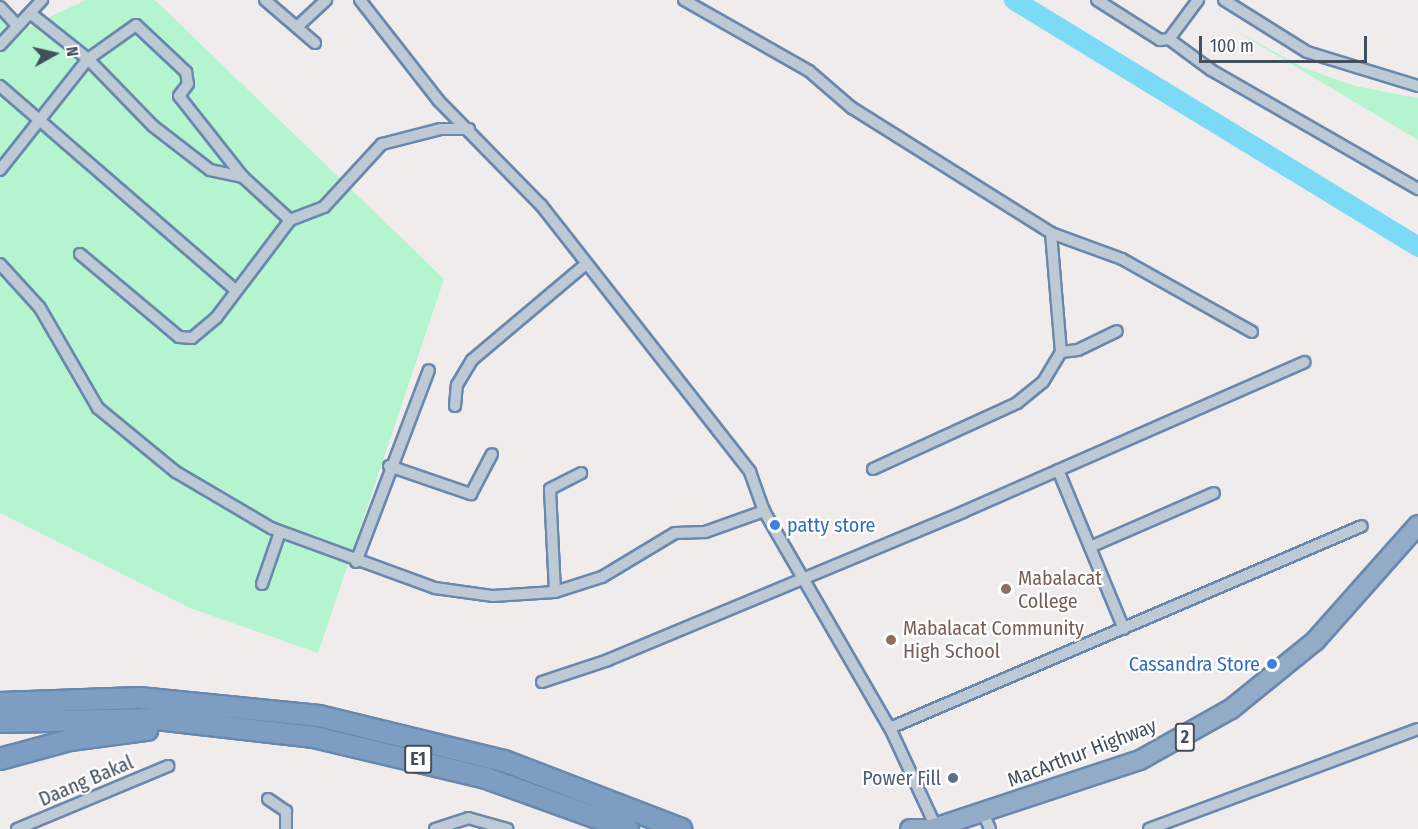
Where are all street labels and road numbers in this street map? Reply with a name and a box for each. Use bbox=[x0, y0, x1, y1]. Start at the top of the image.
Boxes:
street label: MacArthur Highway bbox=[1004, 714, 1160, 792]
road number: 2 bbox=[1174, 722, 1196, 752]
road number: E1 bbox=[403, 744, 433, 774]
street label: Daang Bakal bbox=[35, 750, 137, 812]

